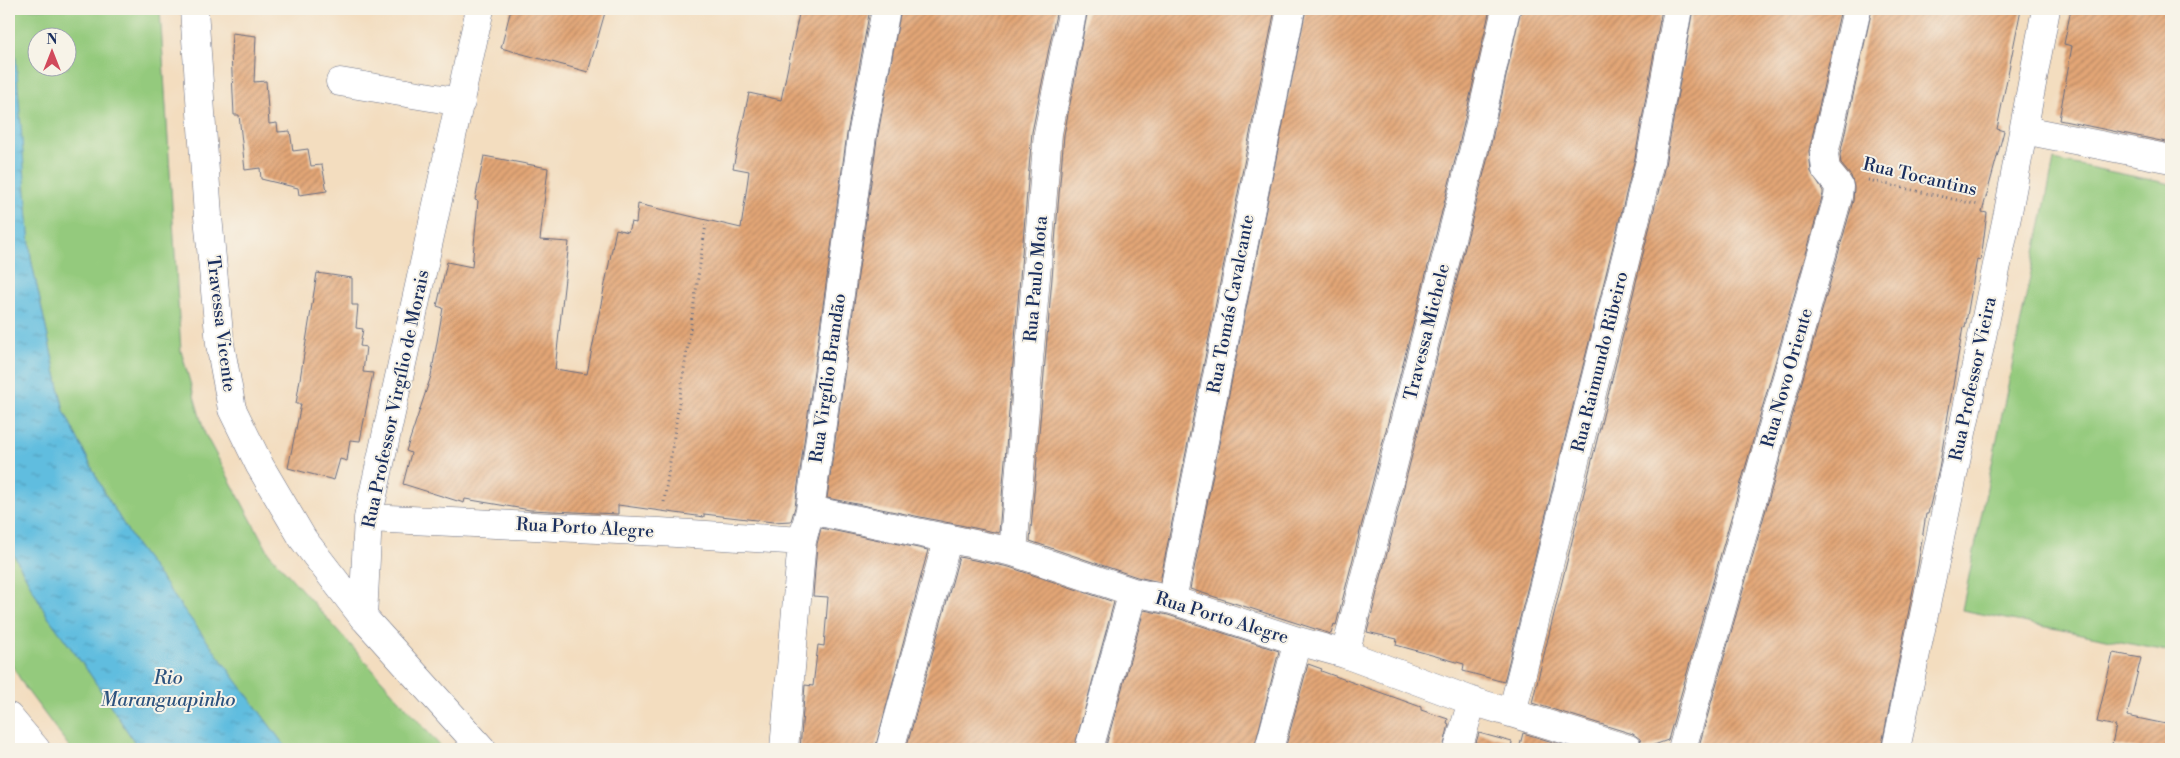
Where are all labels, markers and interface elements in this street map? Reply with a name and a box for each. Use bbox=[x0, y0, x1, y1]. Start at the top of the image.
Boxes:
north arrow bbox=[28, 28, 78, 78]
text: N bbox=[46, 31, 58, 49]
street label: Rua Tocantins bbox=[1861, 153, 1979, 201]
street label: Rua Tomás Cavalcante bbox=[1202, 212, 1260, 396]
street label: Rua Paulo Mota bbox=[1019, 214, 1053, 343]
street label: Travessa Vicente bbox=[201, 255, 241, 393]
street label: Travessa Michele bbox=[1399, 261, 1455, 403]
street label: Rua Professor Virgílio de Morais bbox=[357, 268, 435, 530]
street label: Rua Raimundo Ribeiro bbox=[1566, 269, 1634, 455]
street label: Rua Virgílio Brandão bbox=[805, 292, 851, 464]
street label: Rua Professor Vieira bbox=[1944, 294, 2002, 463]
street label: Rua Novo Oriente bbox=[1756, 306, 1818, 450]
street label: Rua Porto Alegre bbox=[515, 513, 655, 543]
street label: Rua Porto Alegre bbox=[1153, 587, 1291, 649]
water label: Rio Maranguapinho bbox=[100, 666, 236, 712]

